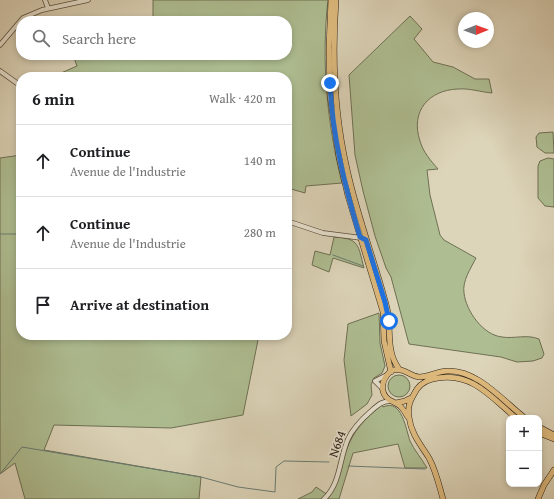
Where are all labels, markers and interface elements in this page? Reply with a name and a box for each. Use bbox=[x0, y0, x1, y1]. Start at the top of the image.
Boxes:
north arrow bbox=[458, 12, 494, 48]
search box bbox=[16, 16, 292, 60]
icon: search bbox=[30, 27, 52, 49]
text: Search here bbox=[62, 28, 136, 49]
route end bbox=[321, 74, 339, 92]
text: 6 min bbox=[32, 86, 74, 111]
text: Walk · 420 m bbox=[209, 89, 276, 108]
text: Continue bbox=[70, 141, 131, 162]
icon: ahead bbox=[32, 150, 54, 172]
text: 140 m bbox=[244, 151, 276, 170]
text: Avenue de l'Industrie bbox=[70, 162, 186, 181]
text: Continue bbox=[70, 213, 131, 234]
icon: ahead bbox=[32, 222, 54, 244]
text: 280 m bbox=[244, 223, 276, 242]
text: Avenue de l'Industrie bbox=[70, 234, 186, 253]
icon: arrive bbox=[32, 294, 54, 316]
text: Arrive at destination bbox=[70, 294, 209, 315]
route start bbox=[380, 312, 398, 330]
map controls bbox=[506, 415, 542, 487]
button: + bbox=[506, 415, 542, 451]
street label: N684 bbox=[324, 428, 350, 460]
button: − bbox=[506, 451, 542, 487]

